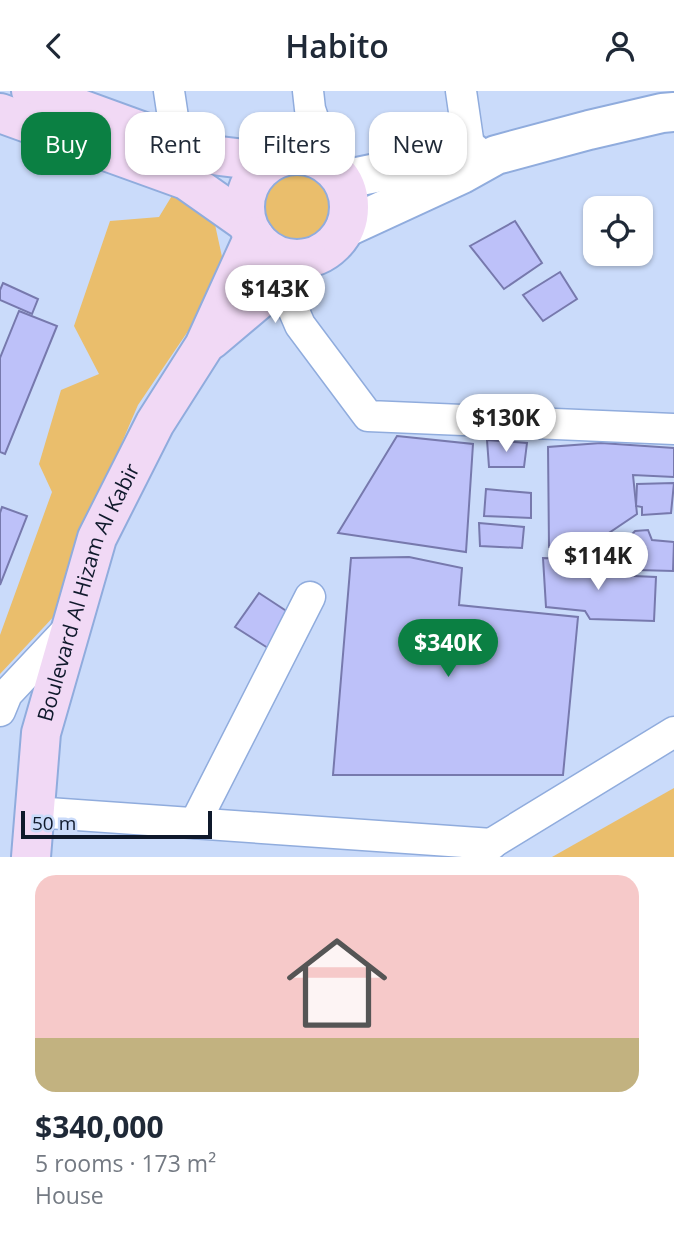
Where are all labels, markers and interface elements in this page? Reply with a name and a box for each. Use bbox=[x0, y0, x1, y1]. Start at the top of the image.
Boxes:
text: Habito bbox=[285, 24, 389, 67]
icon: back bbox=[35, 27, 73, 65]
icon: person bbox=[601, 27, 639, 65]
chip: Buy bbox=[21, 112, 111, 175]
chip: Rent bbox=[125, 112, 225, 175]
chip: Filters bbox=[239, 112, 355, 175]
chip: New bbox=[369, 112, 467, 175]
map controls bbox=[583, 196, 653, 266]
button: locate bbox=[583, 196, 653, 266]
pin: $143K bbox=[226, 265, 324, 325]
text: $143K bbox=[241, 272, 309, 304]
pin: $130K bbox=[457, 395, 555, 454]
text: $130K bbox=[472, 401, 540, 433]
street label: Boulevard Al Hizam Al Kabir bbox=[30, 458, 146, 724]
pin: $114K bbox=[549, 533, 647, 592]
text: $114K bbox=[564, 539, 632, 571]
pin: $340K bbox=[399, 619, 497, 679]
text: $340K bbox=[414, 626, 482, 658]
scale bar bbox=[21, 808, 212, 840]
text: 50 m bbox=[32, 810, 76, 836]
icon: home bbox=[274, 920, 400, 1046]
text: $340,000 bbox=[35, 1106, 164, 1147]
text: 5 rooms · 173 m² bbox=[35, 1147, 216, 1179]
text: House bbox=[35, 1179, 104, 1211]

